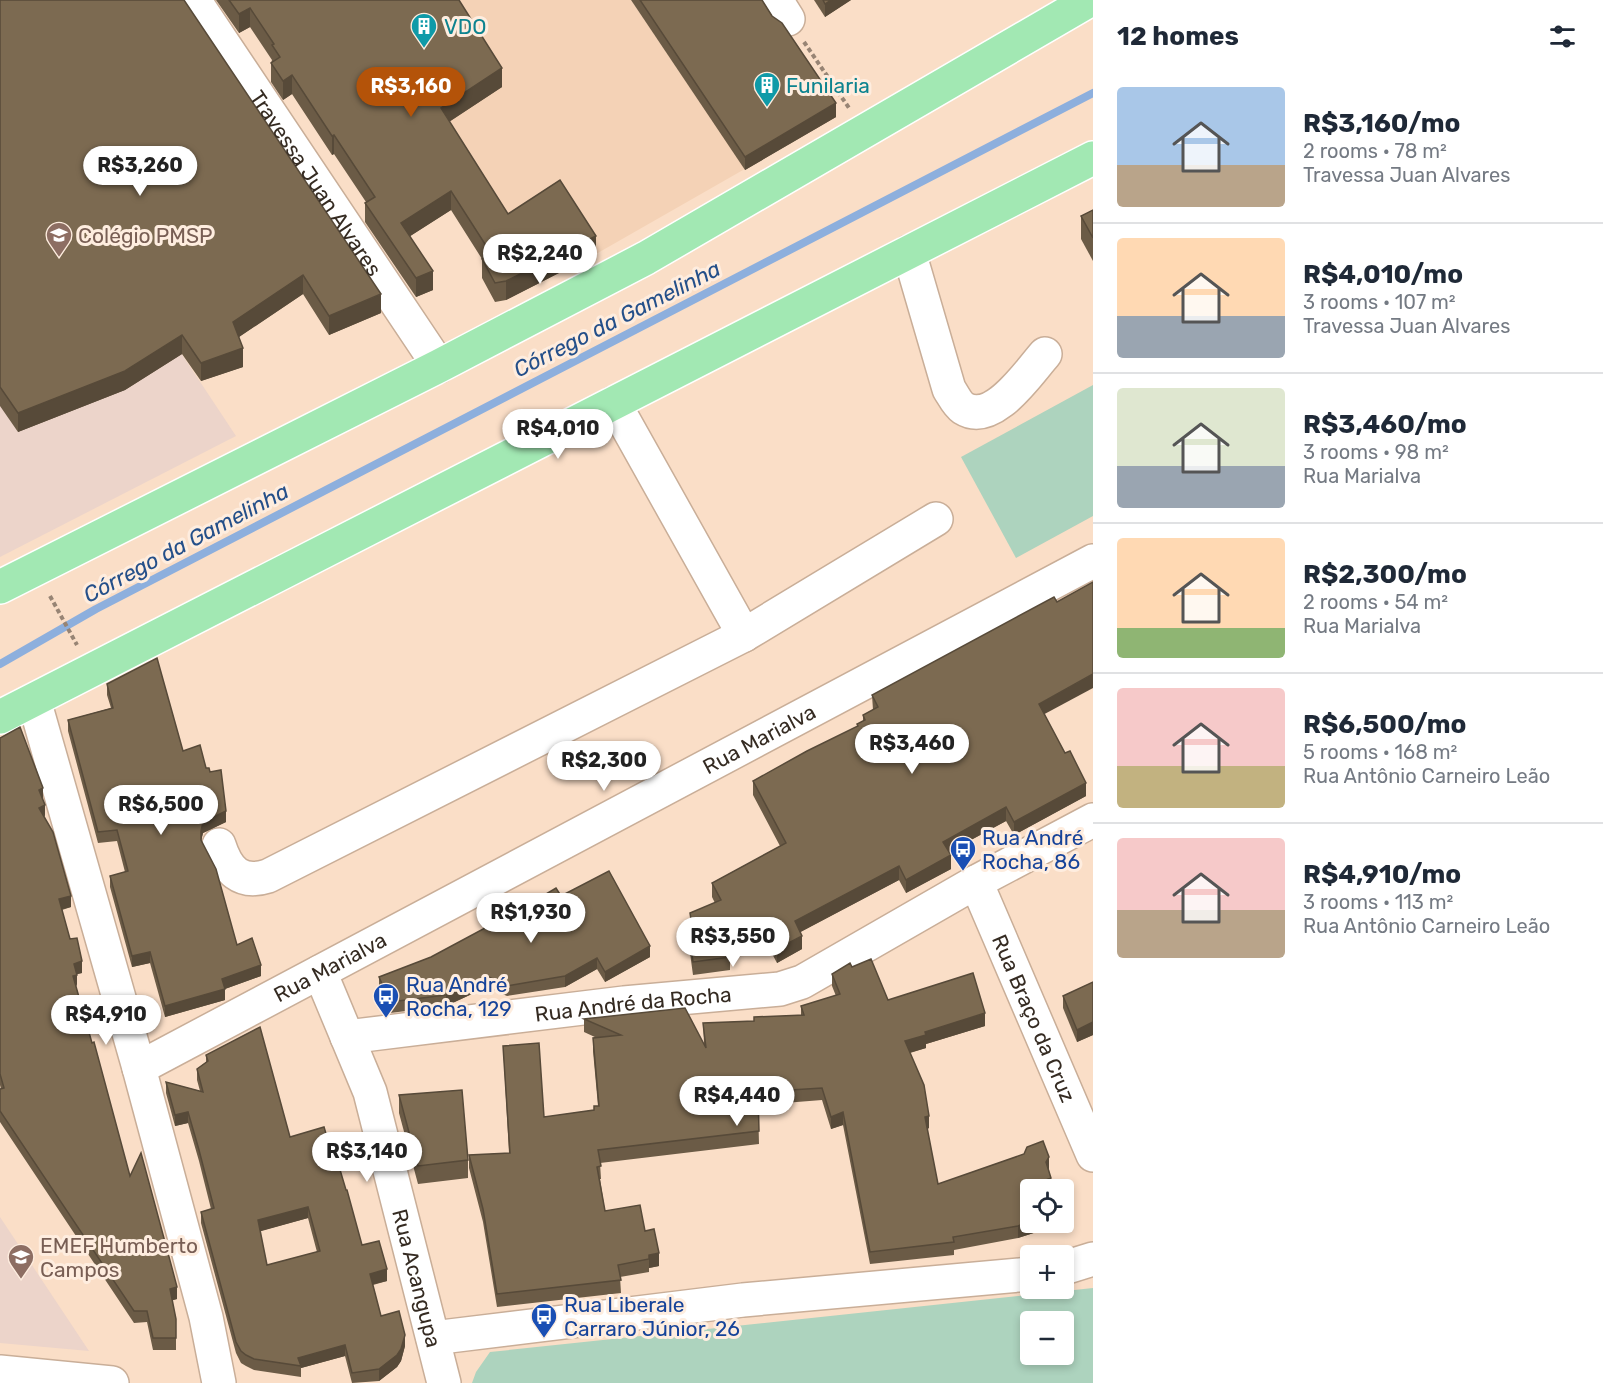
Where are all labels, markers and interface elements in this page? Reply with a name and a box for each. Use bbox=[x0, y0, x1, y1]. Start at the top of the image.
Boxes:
building icon: VDO bbox=[409, 11, 439, 49]
place label: VDO bbox=[444, 14, 486, 39]
icon: filters bbox=[1546, 20, 1579, 53]
text: 12 homes bbox=[1117, 21, 1239, 52]
pin: R$3,160 bbox=[356, 67, 466, 118]
building icon: Funilaria bbox=[752, 70, 782, 108]
place label: Funilaria bbox=[786, 73, 870, 98]
text: R$3,160 bbox=[370, 74, 452, 98]
street label: Travessa Juan Alvares bbox=[245, 85, 387, 280]
text: R$3,160/mo bbox=[1303, 108, 1460, 139]
icon: home bbox=[1165, 111, 1237, 183]
text: 2 rooms · 78 m² bbox=[1303, 139, 1447, 163]
pin: R$3,260 bbox=[85, 146, 195, 197]
text: R$3,260 bbox=[97, 153, 183, 177]
text: Travessa Juan Alvares bbox=[1303, 163, 1510, 187]
school or university icon: Colégio PMSP bbox=[44, 220, 74, 258]
place label: Colégio PMSP bbox=[78, 223, 212, 248]
pin: R$2,240 bbox=[485, 234, 595, 285]
text: R$2,240 bbox=[497, 241, 583, 265]
water label: Córrego da Gamelinha bbox=[509, 255, 725, 383]
text: R$4,010/mo bbox=[1303, 259, 1463, 290]
icon: home bbox=[1165, 262, 1237, 334]
text: 3 rooms · 107 m² bbox=[1303, 290, 1456, 314]
text: Travessa Juan Alvares bbox=[1303, 314, 1510, 338]
pin: R$4,010 bbox=[503, 409, 613, 460]
text: R$3,460/mo bbox=[1303, 409, 1467, 440]
icon: home bbox=[1165, 412, 1237, 484]
text: R$4,010 bbox=[516, 416, 600, 440]
text: 3 rooms · 98 m² bbox=[1303, 440, 1449, 464]
text: Rua Marialva bbox=[1303, 464, 1421, 488]
water label: Córrego da Gamelinha bbox=[79, 477, 293, 609]
text: R$2,300/mo bbox=[1303, 559, 1467, 590]
icon: home bbox=[1165, 562, 1237, 634]
text: 2 rooms · 54 m² bbox=[1303, 590, 1448, 614]
text: Rua Marialva bbox=[1303, 614, 1421, 638]
street label: Rua Marialva bbox=[698, 698, 820, 779]
text: R$6,500/mo bbox=[1303, 709, 1466, 740]
icon: home bbox=[1165, 712, 1237, 784]
pin: R$3,460 bbox=[857, 724, 967, 775]
text: R$3,460 bbox=[869, 731, 955, 755]
text: 5 rooms · 168 m² bbox=[1303, 740, 1457, 764]
pin: R$2,300 bbox=[549, 741, 659, 792]
text: R$2,300 bbox=[561, 748, 647, 772]
text: Rua Antônio Carneiro Leão bbox=[1303, 764, 1550, 788]
pin: R$6,500 bbox=[106, 785, 216, 836]
text: R$6,500 bbox=[118, 792, 204, 816]
place label: Rua André Rocha, 86 bbox=[982, 825, 1083, 874]
bus stop icon: Rua André Rocha, 86 bbox=[948, 834, 978, 872]
text: R$4,910/mo bbox=[1303, 859, 1461, 890]
icon: home bbox=[1165, 862, 1237, 934]
text: 3 rooms · 113 m² bbox=[1303, 890, 1453, 914]
pin: R$1,930 bbox=[476, 893, 586, 944]
text: R$1,930 bbox=[490, 900, 572, 924]
text: Rua Antônio Carneiro Leão bbox=[1303, 914, 1550, 938]
pin: R$3,550 bbox=[678, 917, 788, 968]
text: R$3,550 bbox=[690, 924, 776, 948]
street label: Rua Marialva bbox=[269, 926, 390, 1007]
street label: Rua Braço da Cruz bbox=[987, 930, 1081, 1106]
place label: Rua André Rocha, 129 bbox=[406, 972, 512, 1021]
bus stop icon: Rua André Rocha, 129 bbox=[371, 981, 401, 1019]
street label: Rua André da Rocha bbox=[533, 981, 732, 1026]
pin: R$4,910 bbox=[51, 995, 161, 1046]
text: R$4,910 bbox=[65, 1002, 147, 1026]
pin: R$4,440 bbox=[682, 1076, 792, 1127]
text: R$4,440 bbox=[693, 1083, 781, 1107]
pin: R$3,140 bbox=[312, 1132, 422, 1183]
text: R$3,140 bbox=[326, 1139, 408, 1163]
map controls bbox=[1020, 1179, 1074, 1365]
button: locate bbox=[1020, 1179, 1074, 1233]
street label: Rua Acangupa bbox=[388, 1206, 447, 1350]
place label: EMEF Humberto Campos bbox=[40, 1233, 198, 1282]
school or university icon: EMEF Humberto Campos bbox=[6, 1242, 36, 1280]
button: + bbox=[1020, 1245, 1074, 1299]
place label: Rua Liberale Carraro Júnior, 26 bbox=[564, 1292, 740, 1341]
bus stop icon: Rua Liberale Carraro Júnior, 26 bbox=[529, 1301, 559, 1339]
button: − bbox=[1020, 1311, 1074, 1365]

